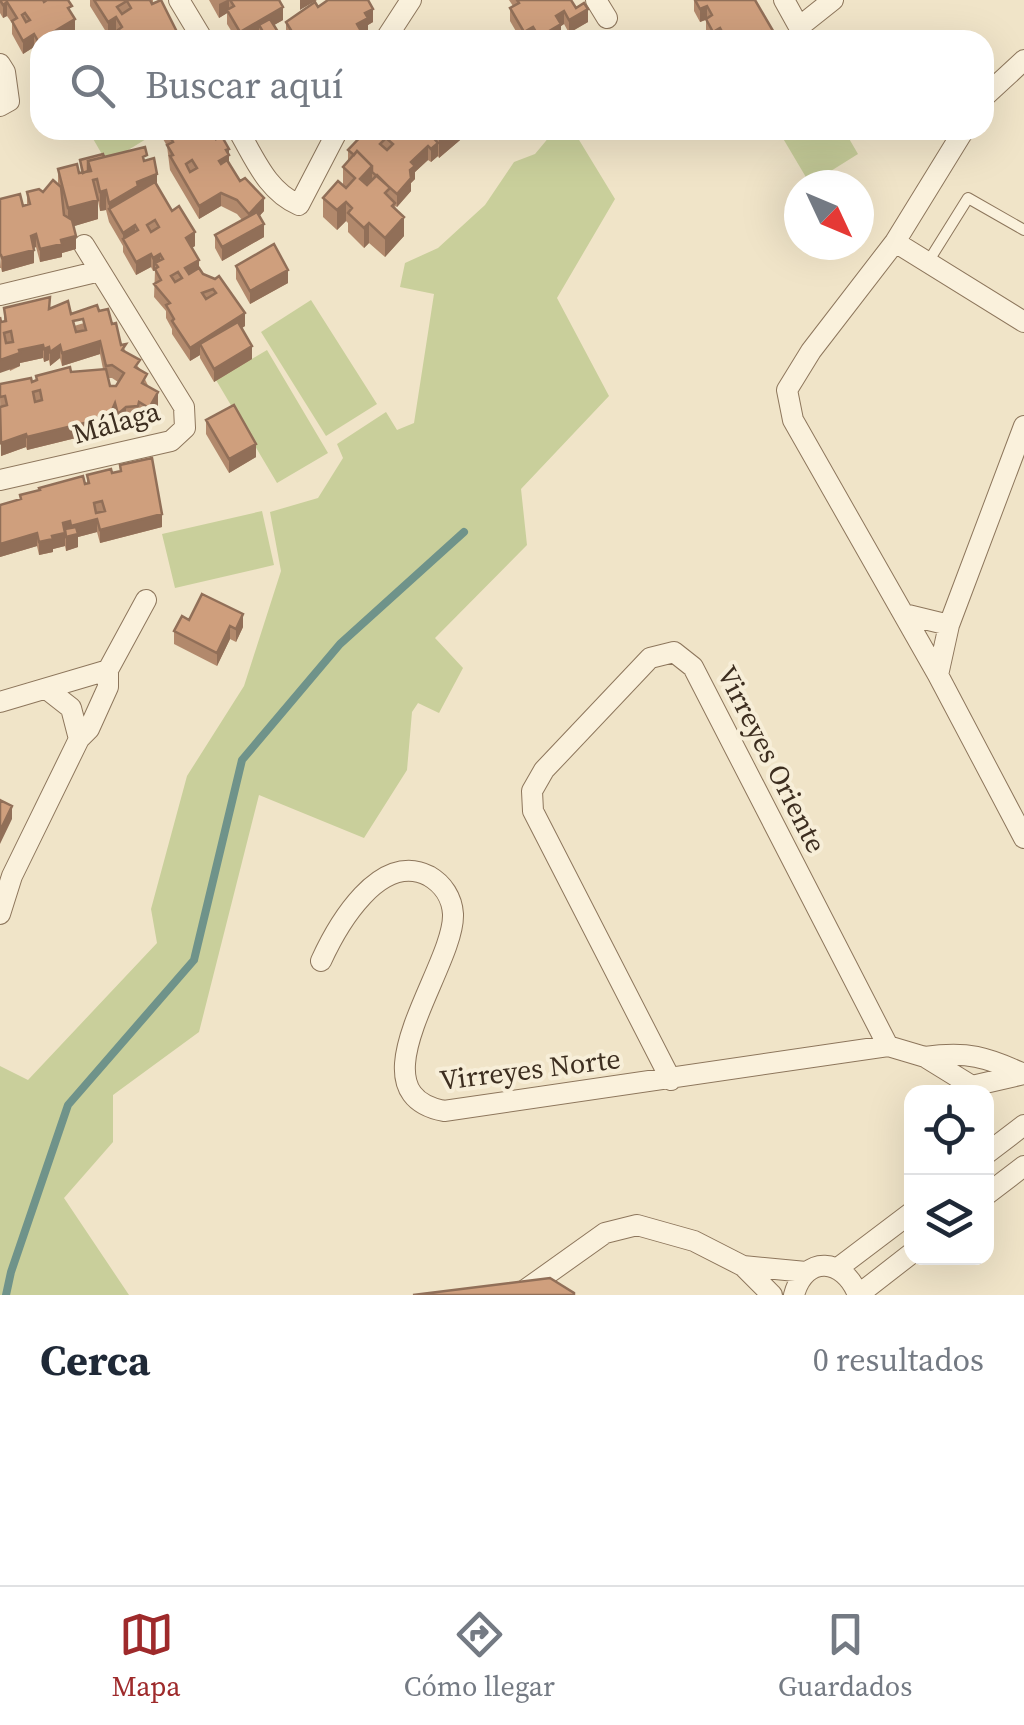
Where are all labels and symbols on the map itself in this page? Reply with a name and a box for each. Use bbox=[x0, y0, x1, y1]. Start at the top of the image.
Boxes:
north arrow bbox=[784, 170, 874, 260]
street label: Málaga bbox=[68, 391, 165, 453]
street label: Virreyes Oriente bbox=[709, 659, 835, 859]
street label: Virreyes Norte bbox=[437, 1039, 623, 1099]

